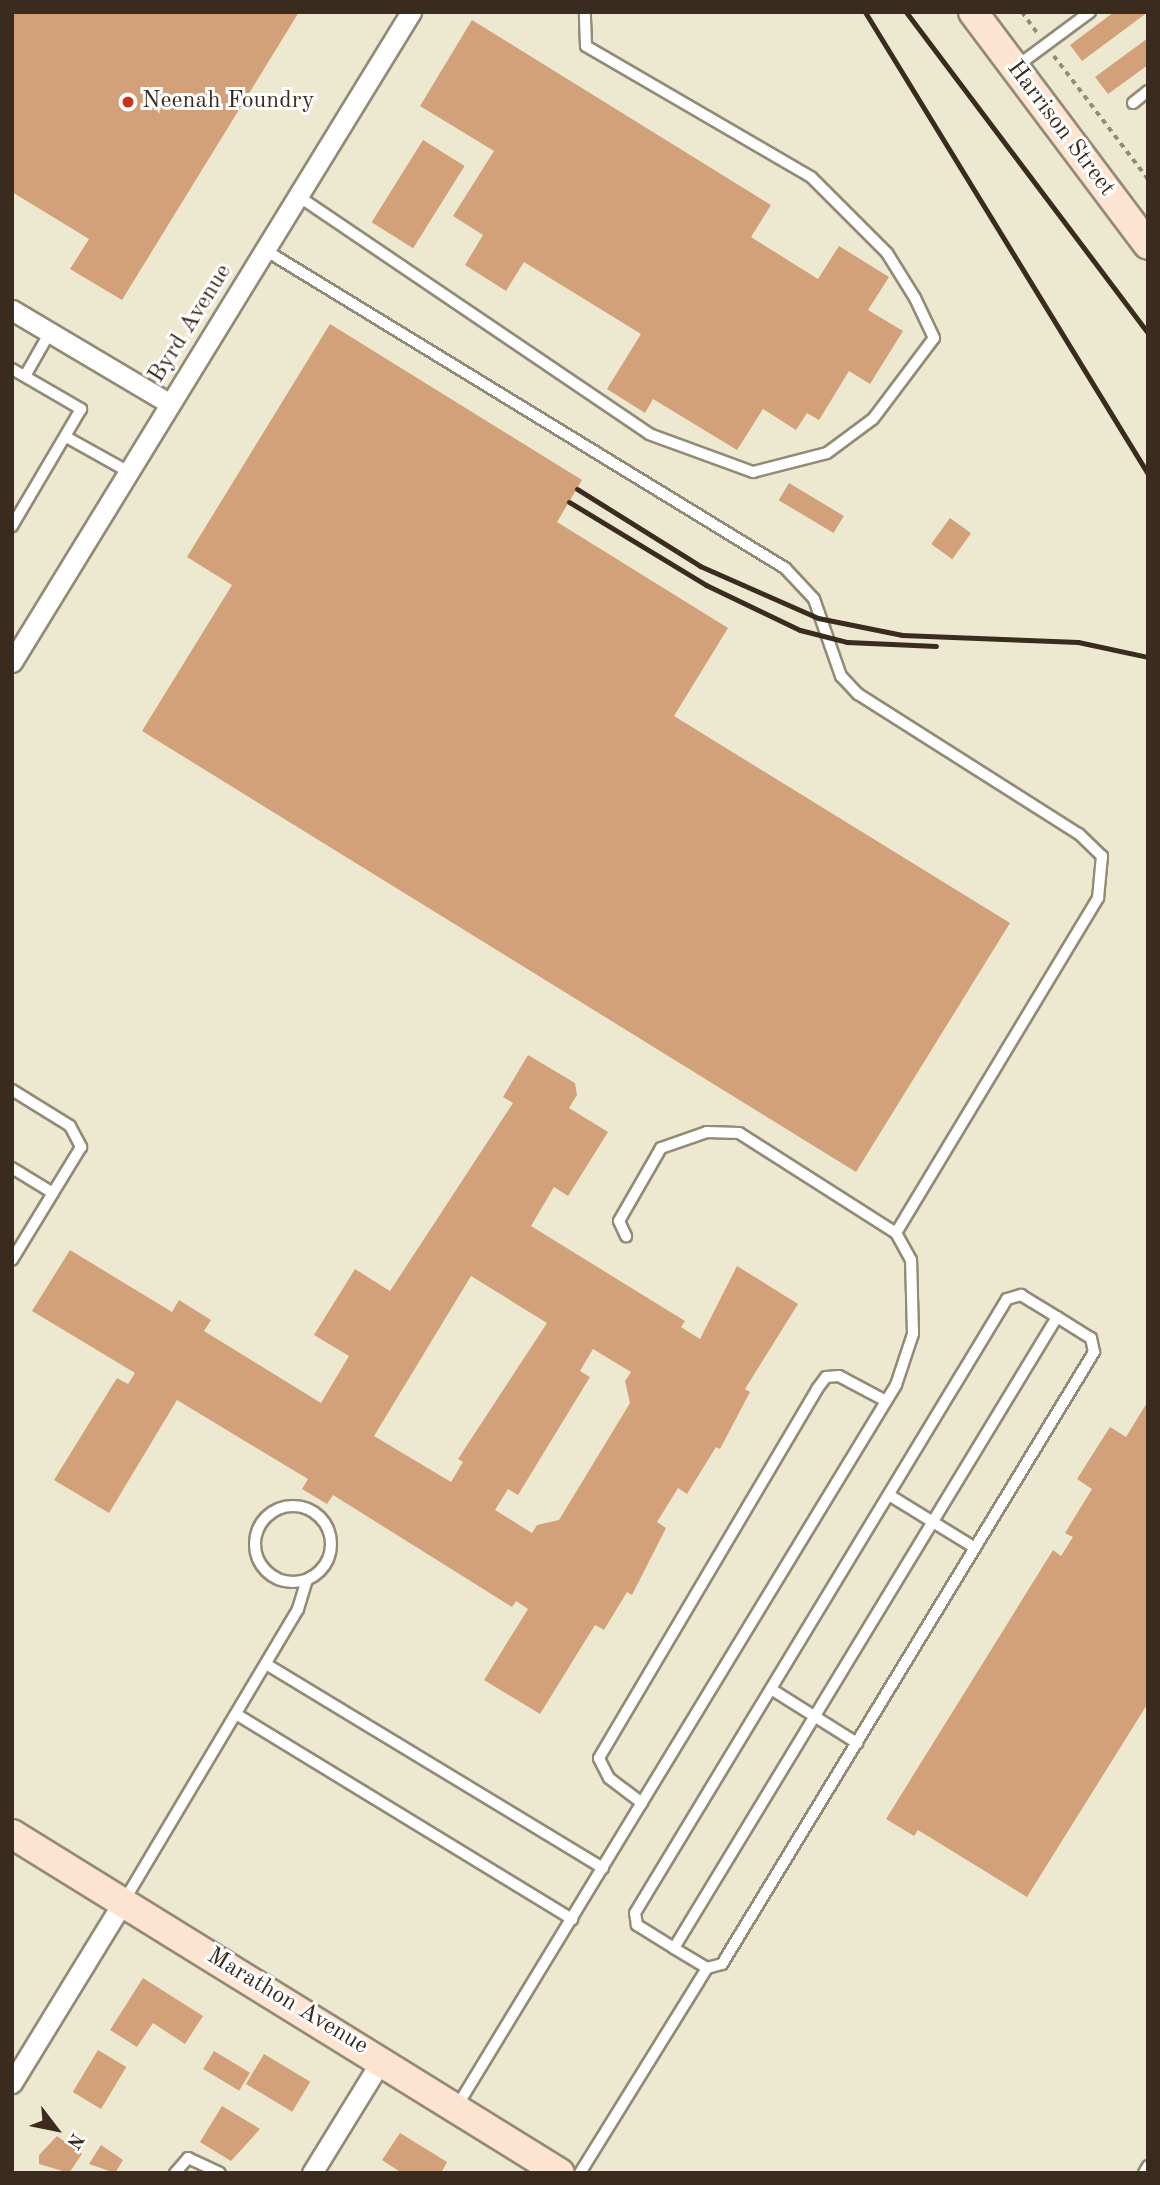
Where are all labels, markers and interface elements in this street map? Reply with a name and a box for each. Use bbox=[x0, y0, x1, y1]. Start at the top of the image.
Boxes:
street label: Harrison Street bbox=[1000, 55, 1120, 203]
place label: Neenah Foundry bbox=[142, 88, 314, 116]
marker: Neenah Foundry bbox=[120, 94, 136, 110]
street label: Byrd Avenue bbox=[143, 259, 239, 389]
street label: Marathon Avenue bbox=[201, 1943, 373, 2061]
north arrow bbox=[21, 2094, 91, 2164]
text: N bbox=[62, 2129, 86, 2152]

